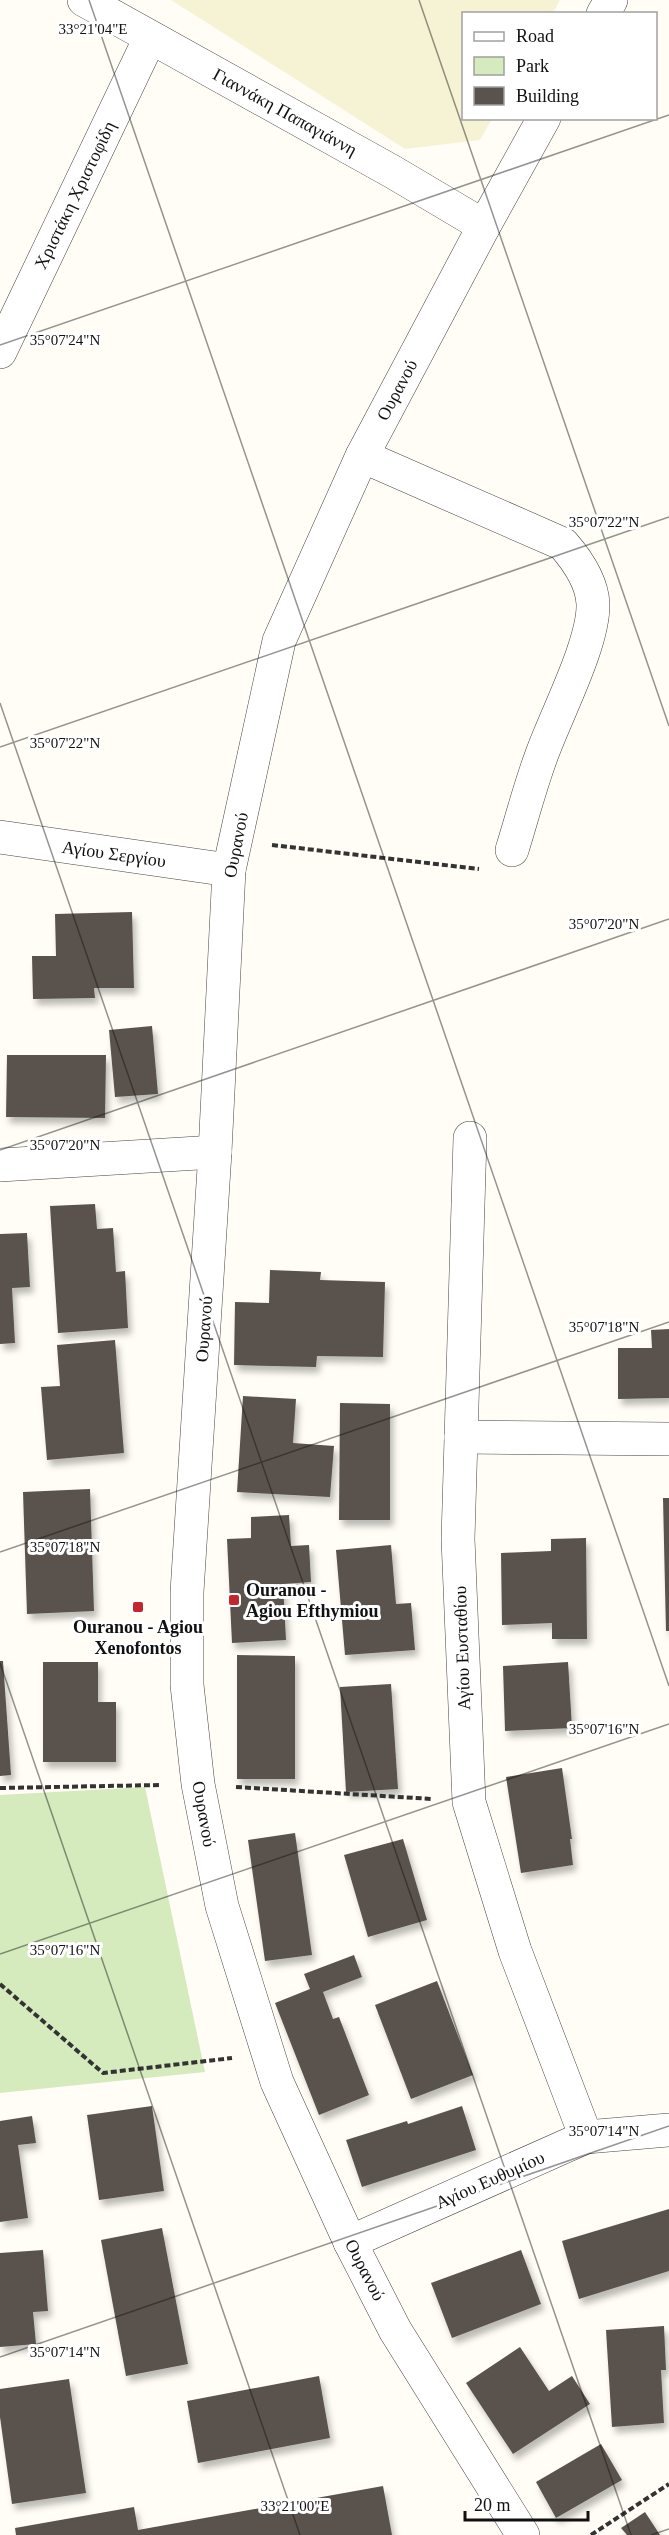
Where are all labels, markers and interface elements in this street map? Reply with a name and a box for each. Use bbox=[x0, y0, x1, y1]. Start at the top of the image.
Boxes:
legend bbox=[462, 12, 657, 120]
text: 33°21'04"E bbox=[59, 21, 128, 37]
text: Road bbox=[516, 26, 554, 46]
text: Park bbox=[516, 56, 549, 76]
street label: Γιαννάκη Παπαγιάννη bbox=[209, 64, 361, 160]
text: Building bbox=[516, 86, 579, 106]
street label: Χριστάκη Χριστοφίδη bbox=[30, 118, 120, 272]
text: 35°07'24"N bbox=[30, 332, 100, 348]
street label: Ουρανού bbox=[373, 356, 421, 424]
text: 35°07'22"N bbox=[569, 514, 639, 530]
text: 35°07'22"N bbox=[30, 735, 100, 751]
street label: Ουρανού bbox=[220, 810, 252, 879]
street label: Αγίου Σεργίου bbox=[61, 837, 167, 871]
text: 35°07'20"N bbox=[569, 916, 639, 932]
text: 35°07'20"N bbox=[30, 1137, 100, 1153]
street label: Ουρανού bbox=[192, 1295, 216, 1363]
text: 35°07'18"N bbox=[569, 1319, 639, 1335]
text: 35°07'18"N bbox=[30, 1539, 100, 1555]
place label: Ouranou - Agiou Efthymiou bbox=[246, 1580, 379, 1621]
street label: Αγίου Ευσταθίου bbox=[450, 1585, 474, 1711]
marker: Ouranou - Agiou Efthymiou bbox=[227, 1593, 241, 1607]
marker: Ouranou - Agiou Xenofontos bbox=[131, 1600, 145, 1614]
place label: Ouranou - Agiou Xenofontos bbox=[73, 1617, 203, 1658]
text: 35°07'16"N bbox=[569, 1721, 639, 1737]
street label: Ουρανού bbox=[188, 1780, 220, 1849]
text: 35°07'16"N bbox=[30, 1942, 100, 1958]
text: 35°07'14"N bbox=[569, 2123, 639, 2139]
street label: Αγίου Ευθυμίου bbox=[433, 2147, 547, 2213]
street label: Ουρανού bbox=[341, 2236, 389, 2304]
text: 35°07'14"N bbox=[30, 2344, 100, 2360]
scale bar bbox=[465, 2484, 588, 2522]
text: 20 m bbox=[474, 2495, 511, 2515]
text: 33°21'00"E bbox=[261, 2498, 330, 2514]

